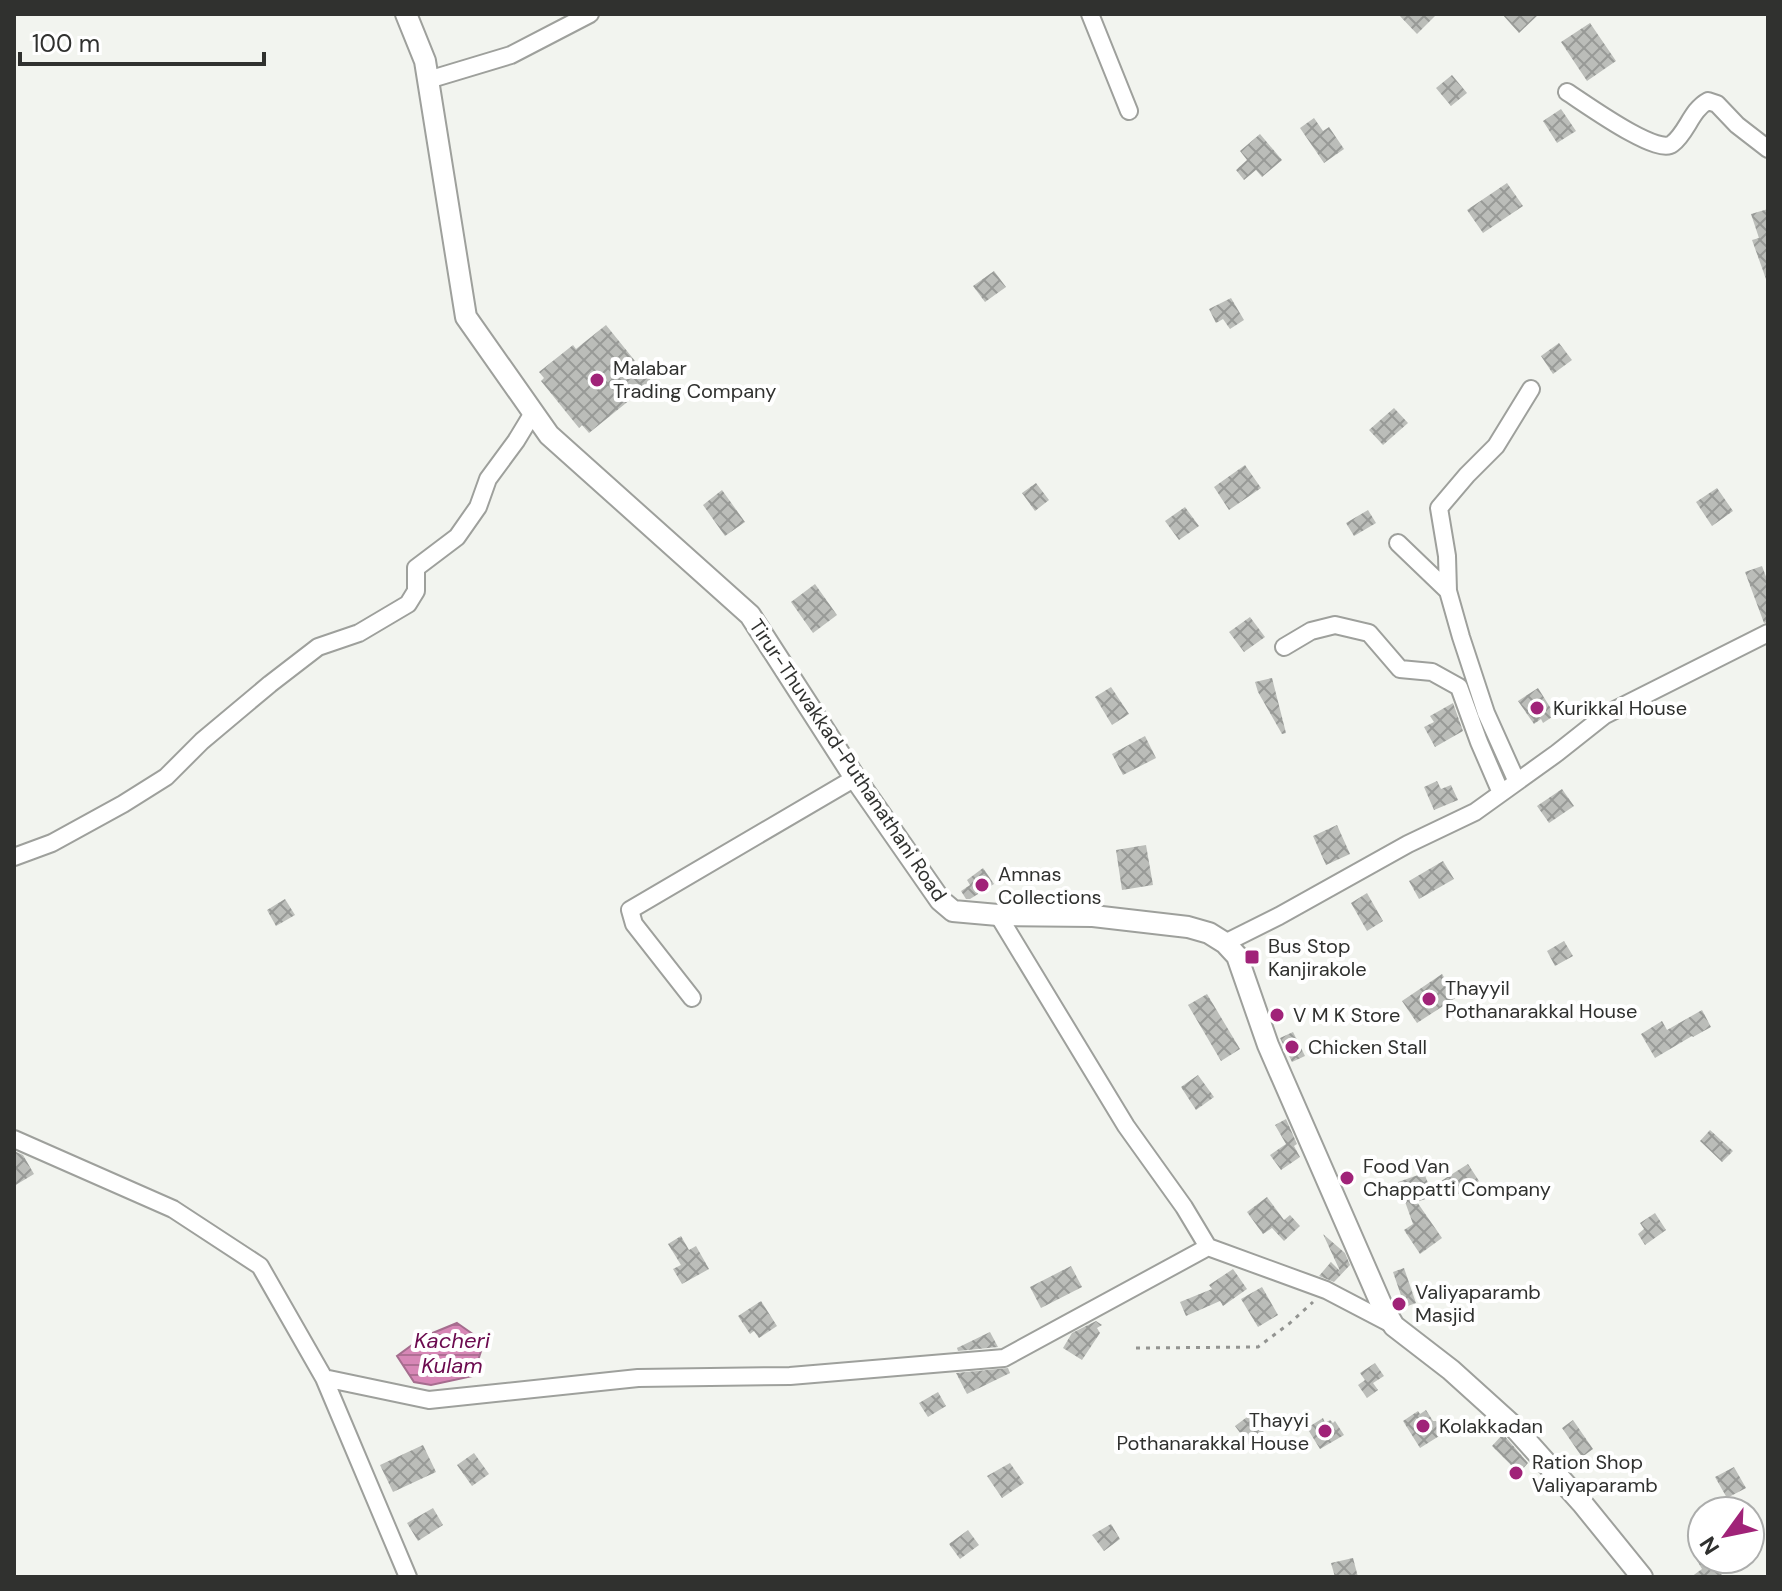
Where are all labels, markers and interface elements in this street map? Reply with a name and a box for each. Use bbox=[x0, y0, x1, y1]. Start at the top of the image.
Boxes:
scale bar bbox=[20, 16, 264, 66]
text: 100 m bbox=[32, 28, 100, 59]
place label: Malabar Trading Company bbox=[613, 355, 776, 404]
marker: Malabar Trading Company bbox=[588, 371, 606, 389]
street label: Tirur-Thuvakkad-Puthanathani Road bbox=[743, 614, 953, 906]
place label: Kurikkal House bbox=[1553, 695, 1687, 721]
marker: Kurikkal House bbox=[1528, 699, 1546, 717]
place label: Amnas Collections bbox=[998, 861, 1102, 910]
marker: Amnas Collections bbox=[973, 876, 991, 894]
place label: Bus Stop Kanjirakole bbox=[1268, 933, 1367, 982]
marker: Bus Stop Kanjirakole bbox=[1243, 948, 1261, 966]
place label: Thayyil Pothanarakkal House bbox=[1445, 975, 1637, 1024]
marker: Thayyil Pothanarakkal House bbox=[1420, 990, 1438, 1008]
place label: V M K Store bbox=[1293, 1002, 1400, 1028]
marker: V M K Store bbox=[1268, 1006, 1286, 1024]
place label: Chicken Stall bbox=[1308, 1034, 1427, 1060]
marker: Chicken Stall bbox=[1283, 1038, 1301, 1056]
place label: Food Van Chappatti Company bbox=[1363, 1153, 1551, 1202]
marker: Food Van Chappatti Company bbox=[1338, 1169, 1356, 1187]
place label: Valiyaparamb Masjid bbox=[1415, 1279, 1541, 1328]
marker: Valiyaparamb Masjid bbox=[1390, 1295, 1408, 1313]
water label: Kacheri Kulam bbox=[414, 1326, 491, 1380]
place label: Thayyi Pothanarakkal House bbox=[1117, 1407, 1309, 1456]
place label: Kolakkadan bbox=[1439, 1413, 1543, 1439]
marker: Kolakkadan bbox=[1414, 1417, 1432, 1435]
marker: Thayyi Pothanarakkal House bbox=[1316, 1422, 1334, 1440]
place label: Ration Shop Valiyaparamb bbox=[1532, 1449, 1658, 1498]
marker: Ration Shop Valiyaparamb bbox=[1507, 1464, 1525, 1482]
north arrow bbox=[1686, 1495, 1766, 1575]
text: N bbox=[1693, 1531, 1726, 1560]

